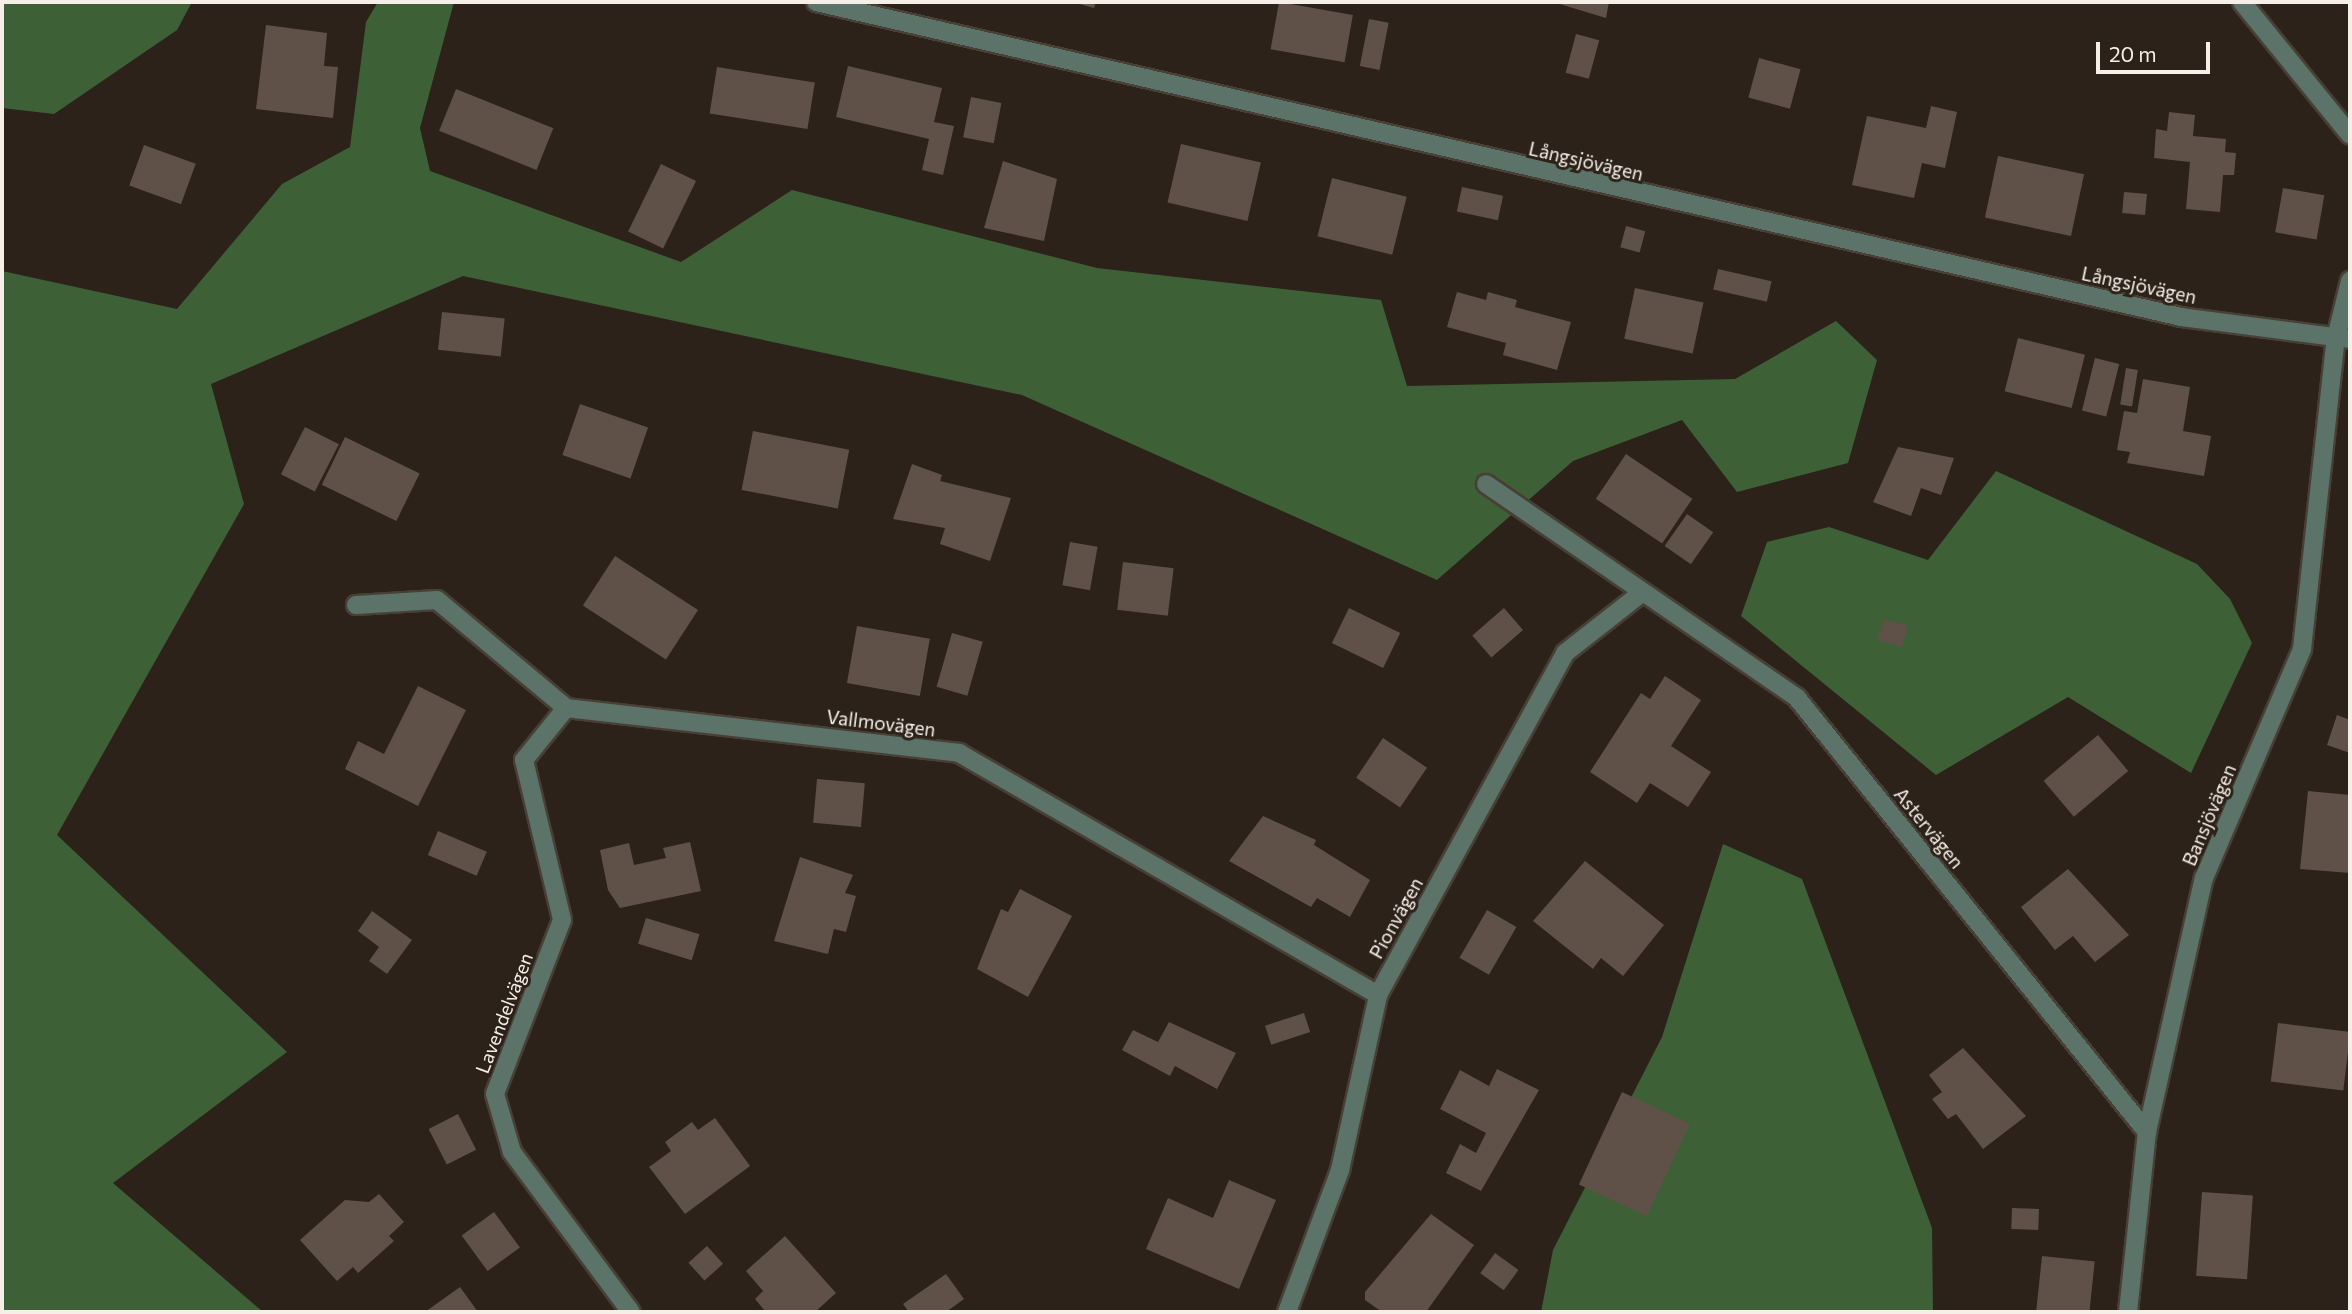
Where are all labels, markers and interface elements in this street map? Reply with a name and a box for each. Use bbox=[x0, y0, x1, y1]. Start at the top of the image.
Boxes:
scale bar bbox=[2100, 28, 2214, 72]
text: 20 m bbox=[2109, 41, 2157, 66]
street label: Långsjövägen bbox=[1527, 137, 1645, 185]
street label: Långsjövägen bbox=[2079, 262, 2199, 308]
street label: Vallmovägen bbox=[825, 705, 937, 741]
street label: Bansjövägen bbox=[2177, 761, 2241, 869]
street label: Astervägen bbox=[1889, 783, 1969, 873]
street label: Pionvägen bbox=[1364, 873, 1428, 963]
street label: Lavendelvägen bbox=[471, 950, 537, 1076]

